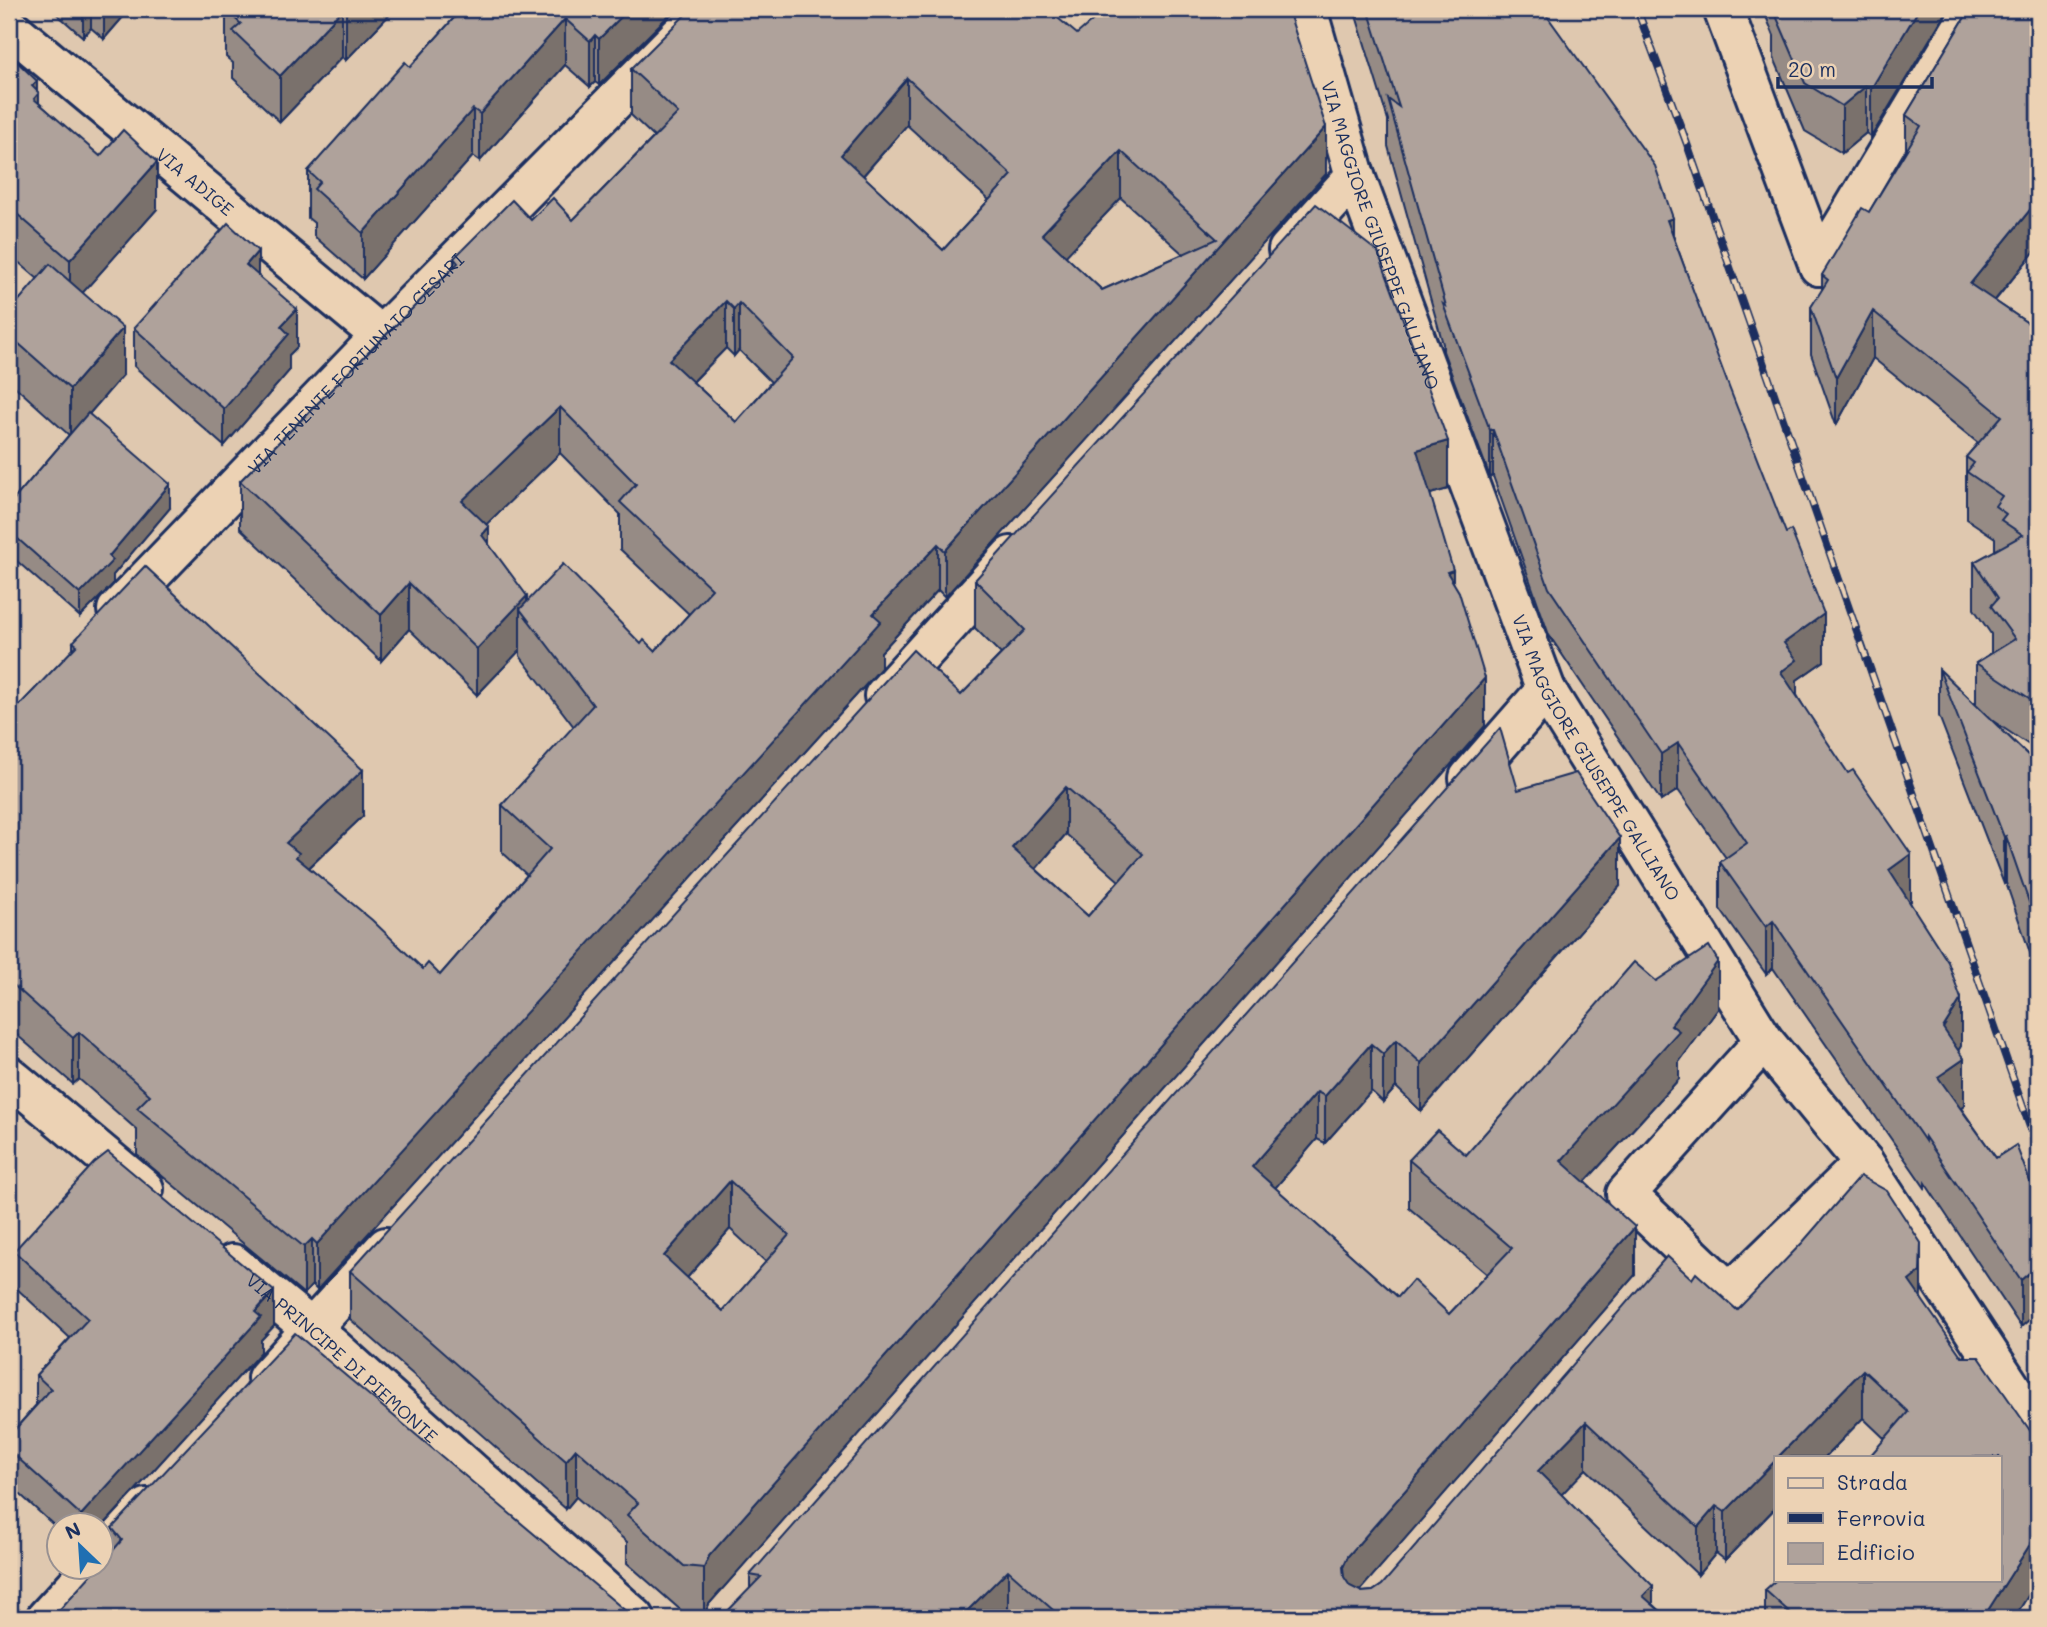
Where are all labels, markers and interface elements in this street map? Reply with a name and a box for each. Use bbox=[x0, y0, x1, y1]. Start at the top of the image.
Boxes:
scale bar bbox=[1778, 46, 1932, 90]
text: 20 m bbox=[1788, 55, 1836, 82]
street label: VIA MAGGIORE GIUSEPPE GALLIANO bbox=[1316, 78, 1445, 393]
street label: VIA ADIGE bbox=[151, 142, 239, 221]
street label: VIA TENENTE FORTUNATO CESARI bbox=[242, 248, 469, 479]
street label: VIA MAGGIORE GIUSEPPE GALLIANO bbox=[1507, 611, 1686, 905]
street label: VIA PRINCIPE DI PIEMONTE bbox=[241, 1268, 443, 1448]
legend bbox=[1774, 1456, 2002, 1582]
text: Strada bbox=[1837, 1468, 1908, 1495]
text: Ferrovia bbox=[1837, 1504, 1926, 1531]
north arrow bbox=[46, 1512, 116, 1582]
text: N bbox=[61, 1516, 84, 1545]
text: Edificio bbox=[1837, 1538, 1915, 1565]

